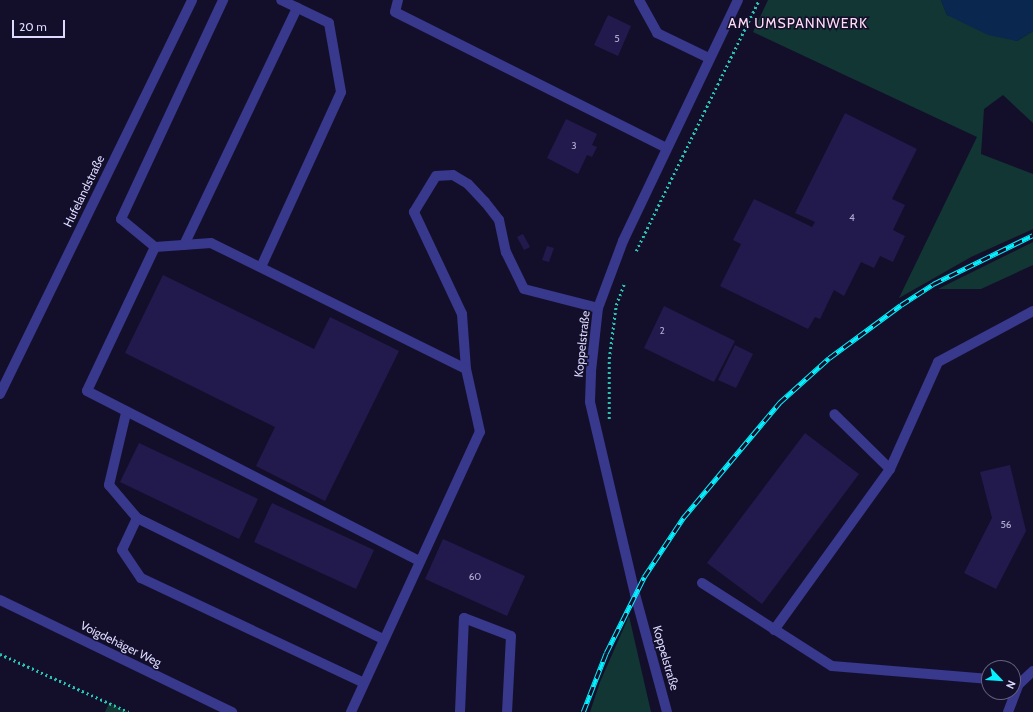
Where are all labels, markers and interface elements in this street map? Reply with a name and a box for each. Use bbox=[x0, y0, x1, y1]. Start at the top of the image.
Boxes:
scale bar bbox=[14, 12, 67, 38]
district label: AM UMSPANNWERK bbox=[728, 15, 868, 31]
text: 20 m bbox=[19, 19, 47, 34]
house number: 5 bbox=[614, 33, 620, 45]
house number: 3 bbox=[571, 140, 577, 152]
street label: Hufelandstraße bbox=[60, 153, 108, 229]
house number: 4 bbox=[849, 212, 855, 224]
street label: Koppelstraße bbox=[571, 310, 593, 378]
house number: 2 bbox=[659, 325, 665, 337]
house number: 56 bbox=[1000, 519, 1012, 531]
house number: 60 bbox=[469, 571, 481, 583]
street label: Voigdehäger Weg bbox=[78, 618, 164, 670]
street label: Koppelstraße bbox=[650, 624, 682, 692]
north arrow bbox=[981, 660, 1021, 700]
text: N bbox=[1003, 678, 1019, 691]

